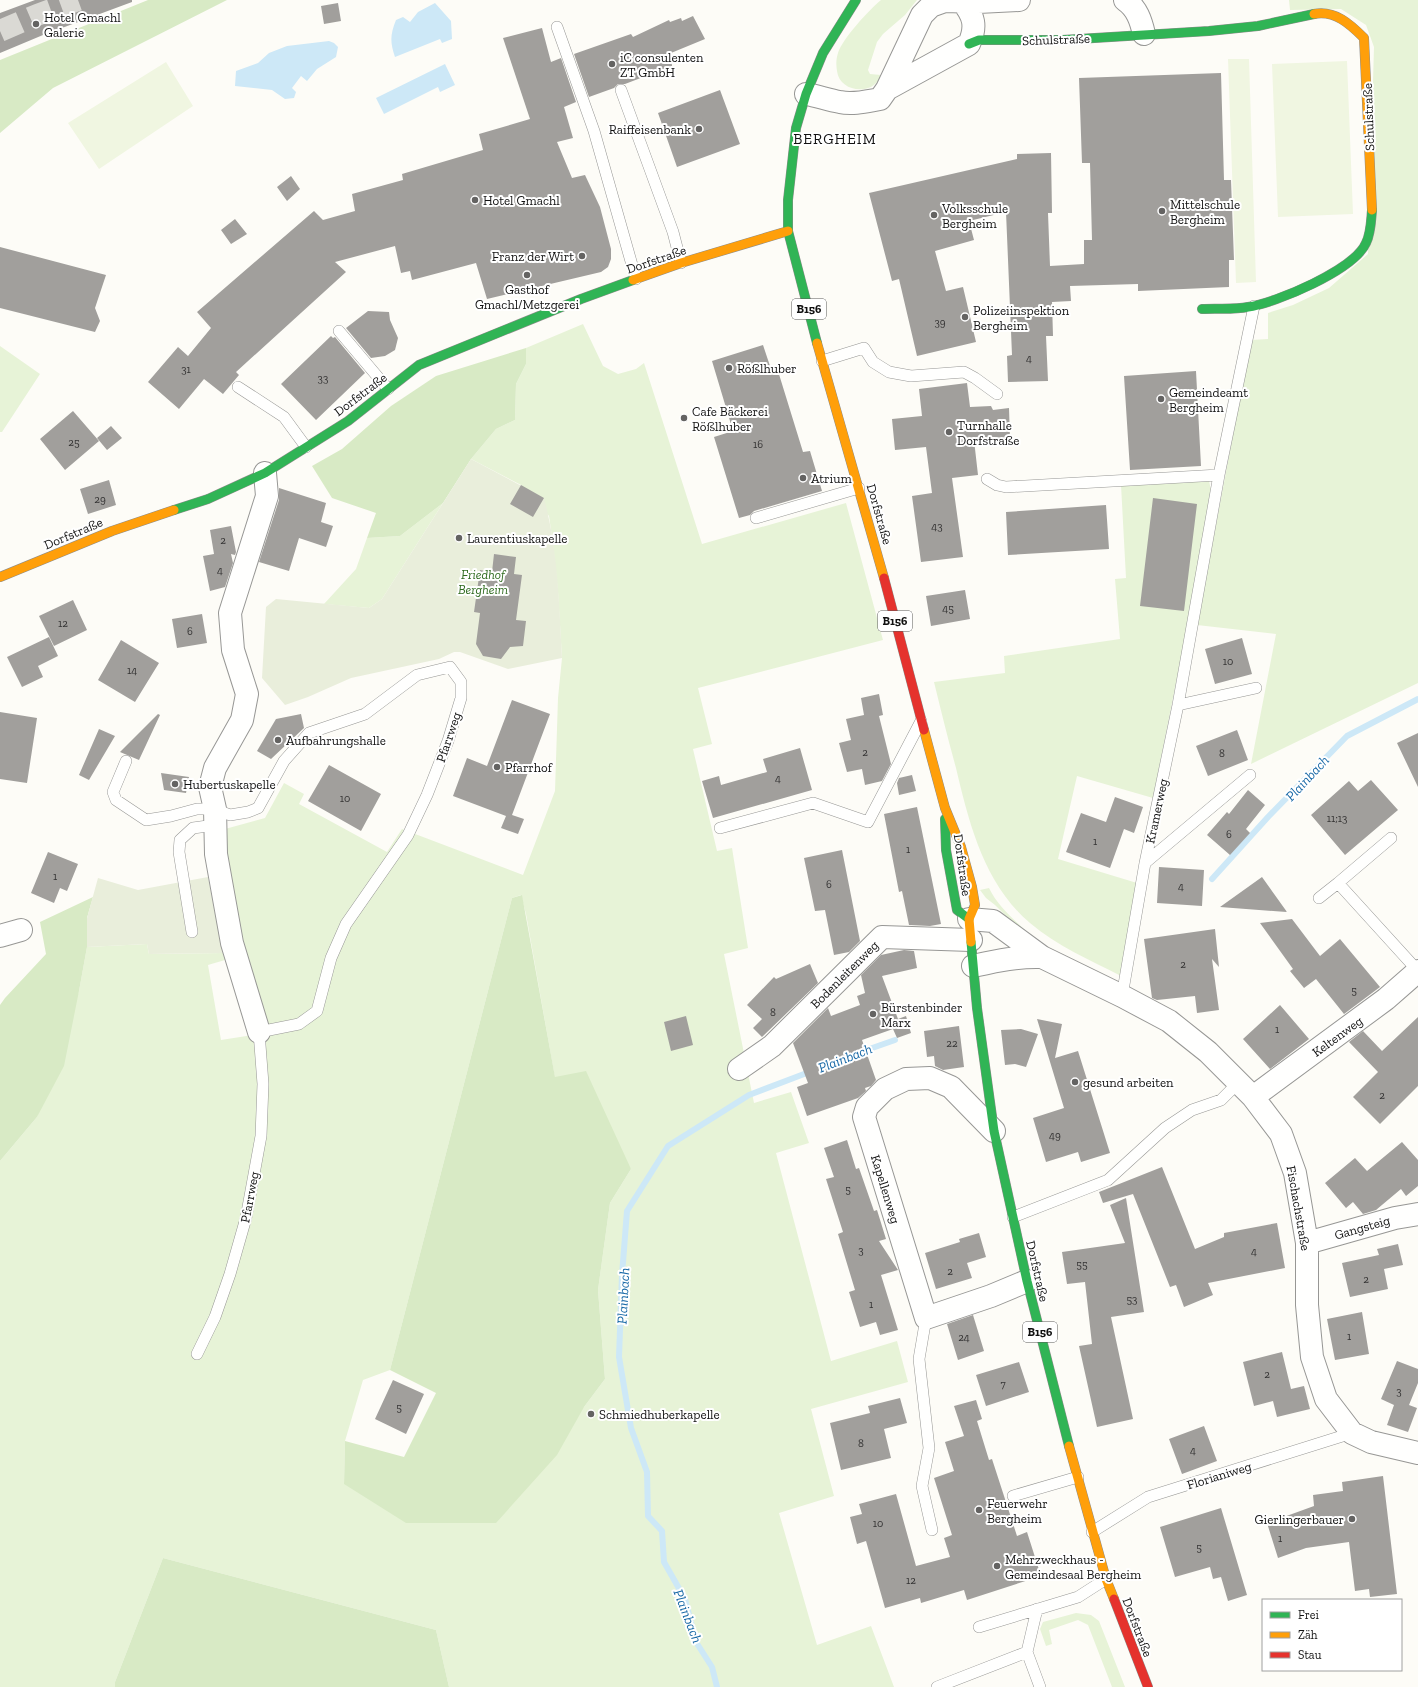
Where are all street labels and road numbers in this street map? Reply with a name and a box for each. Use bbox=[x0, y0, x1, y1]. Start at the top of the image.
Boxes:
street label: Schulstraße bbox=[1022, 31, 1090, 48]
street label: Schulstraße bbox=[1360, 83, 1377, 151]
street label: Dorfstraße bbox=[624, 242, 688, 277]
road number: B156 bbox=[792, 299, 826, 319]
street label: Dorfstraße bbox=[331, 370, 390, 419]
street label: Dorfstraße bbox=[864, 482, 895, 546]
street label: Dorfstraße bbox=[42, 514, 105, 553]
road number: B156 bbox=[878, 611, 912, 631]
street label: Pfarrweg bbox=[433, 710, 464, 764]
street label: Kramerweg bbox=[1142, 777, 1171, 845]
street label: Dorfstraße bbox=[951, 833, 974, 897]
street label: Bodenleitenweg bbox=[807, 937, 881, 1011]
street label: Keltenweg bbox=[1309, 1013, 1366, 1060]
street label: Kapellenweg bbox=[868, 1153, 903, 1225]
street label: Fischachstraße bbox=[1284, 1164, 1313, 1252]
street label: Pfarrweg bbox=[237, 1170, 262, 1224]
street label: Gangsteig bbox=[1333, 1212, 1392, 1243]
street label: Dorfstraße bbox=[1023, 1239, 1052, 1303]
road number: B156 bbox=[1023, 1322, 1057, 1342]
street label: Florianiweg bbox=[1185, 1459, 1253, 1492]
street label: Dorfstraße bbox=[1119, 1595, 1156, 1659]

